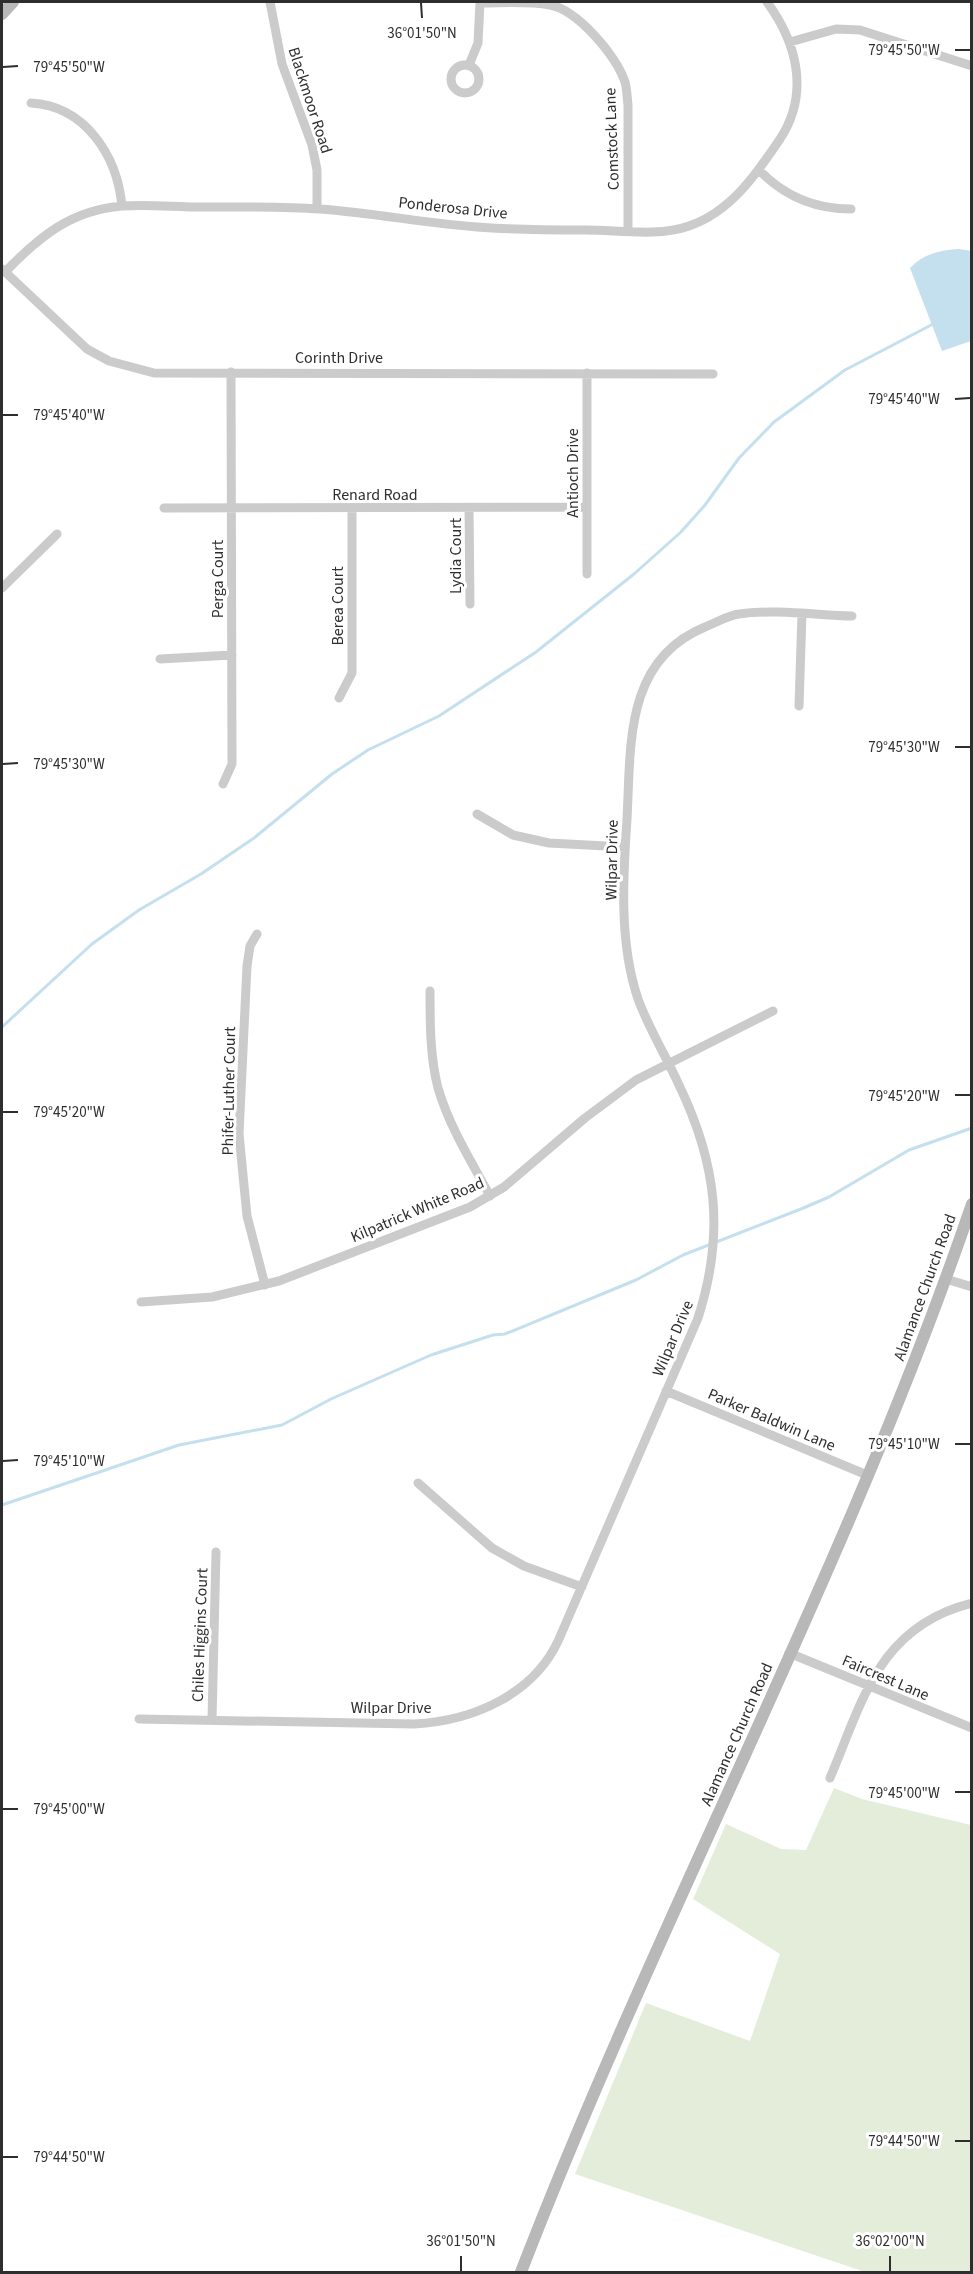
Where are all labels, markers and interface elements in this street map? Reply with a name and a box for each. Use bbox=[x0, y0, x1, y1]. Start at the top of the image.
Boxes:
text: 36°01'50"N bbox=[387, 23, 457, 44]
text: 79°45'50"W bbox=[868, 40, 940, 61]
street label: Blackmoor Road bbox=[283, 44, 338, 156]
text: 79°45'50"W bbox=[33, 57, 105, 78]
street label: Comstock Lane bbox=[599, 87, 625, 190]
street label: Ponderosa Drive bbox=[397, 191, 509, 225]
street label: Corinth Drive bbox=[295, 347, 383, 369]
text: 79°45'40"W bbox=[868, 389, 940, 410]
text: 79°45'40"W bbox=[33, 405, 105, 426]
street label: Antioch Drive bbox=[562, 428, 584, 518]
street label: Renard Road bbox=[332, 484, 418, 506]
street label: Lydia Court bbox=[445, 517, 467, 594]
street label: Perga Court bbox=[207, 539, 229, 618]
street label: Berea Court bbox=[327, 566, 349, 646]
text: 79°45'30"W bbox=[868, 737, 940, 758]
text: 79°45'30"W bbox=[33, 754, 105, 775]
street label: Wilpar Drive bbox=[600, 819, 624, 901]
street label: Phifer-Luther Court bbox=[217, 1026, 241, 1156]
text: 79°45'20"W bbox=[868, 1086, 940, 1107]
text: 79°45'20"W bbox=[33, 1102, 105, 1123]
street label: Kilpatrick White Road bbox=[347, 1172, 487, 1248]
street label: Alamance Church Road bbox=[888, 1211, 962, 1364]
street label: Wilpar Drive bbox=[647, 1297, 699, 1380]
street label: Parker Baldwin Lane bbox=[704, 1383, 839, 1457]
text: 79°45'10"W bbox=[868, 1434, 940, 1455]
text: 79°45'10"W bbox=[33, 1451, 105, 1472]
street label: Chiles Higgins Court bbox=[187, 1567, 213, 1703]
street label: Faircrest Lane bbox=[839, 1650, 933, 1706]
street label: Alamance Church Road bbox=[695, 1659, 778, 1809]
street label: Wilpar Drive bbox=[351, 1697, 431, 1719]
text: 79°45'00"W bbox=[868, 1783, 940, 1804]
text: 79°45'00"W bbox=[33, 1799, 105, 1820]
text: 79°44'50"W bbox=[868, 2131, 940, 2152]
text: 79°44'50"W bbox=[33, 2147, 105, 2168]
text: 36°01'50"N bbox=[426, 2231, 496, 2252]
text: 36°02'00"N bbox=[855, 2231, 925, 2252]

